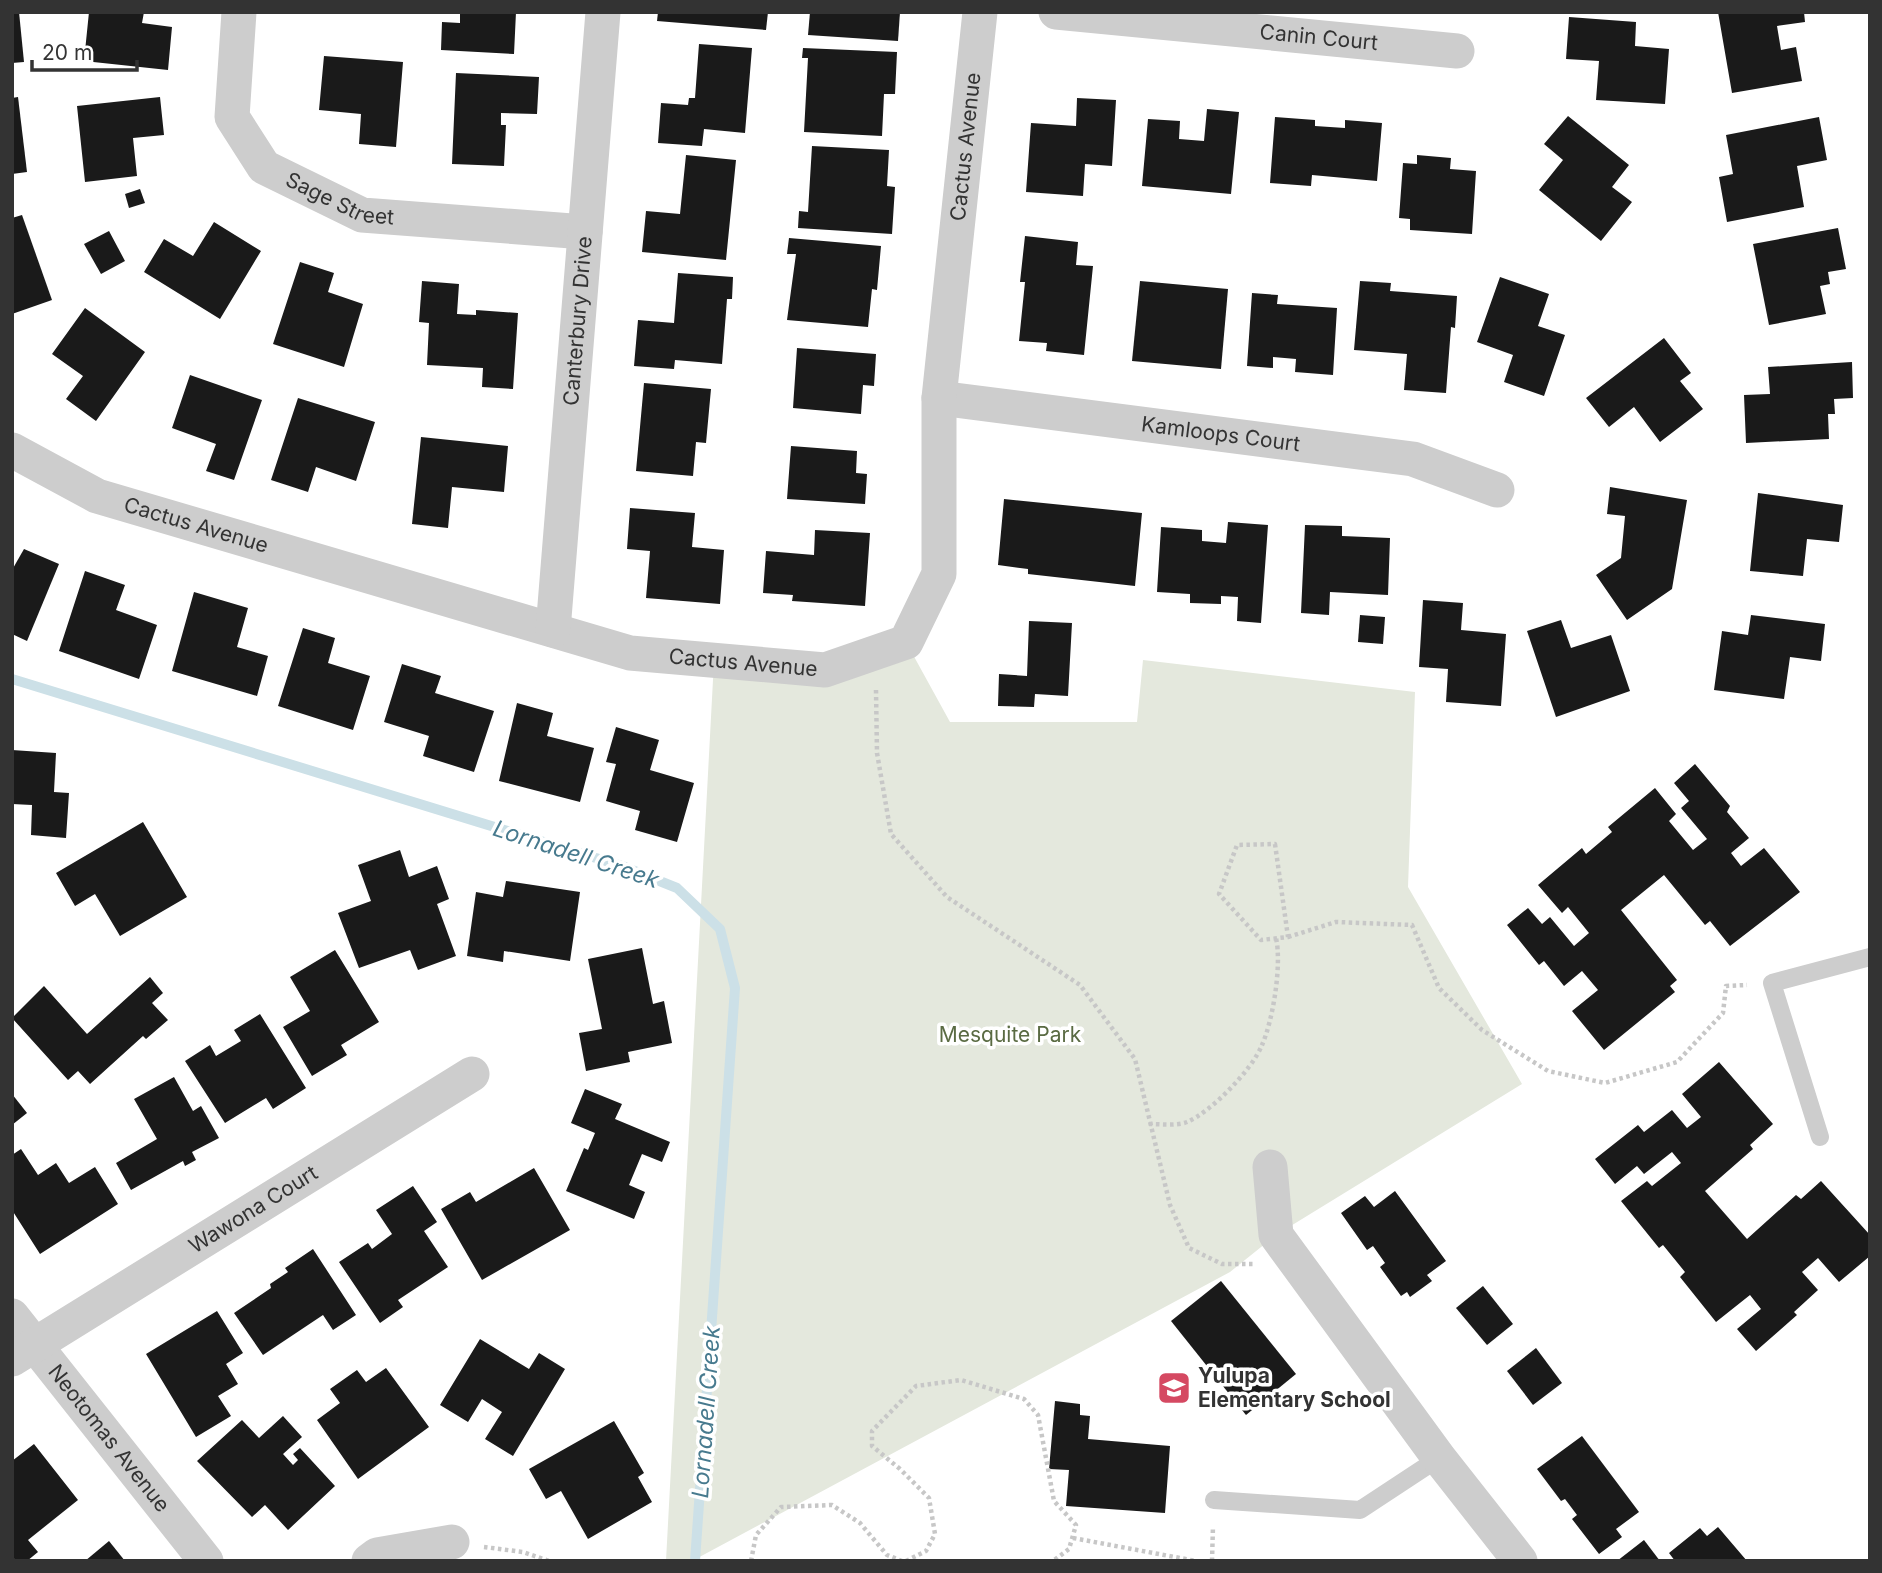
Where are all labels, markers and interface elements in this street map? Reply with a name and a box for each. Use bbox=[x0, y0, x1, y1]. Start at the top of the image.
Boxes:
street label: Canin Court bbox=[1259, 19, 1379, 55]
scale bar bbox=[32, 28, 136, 72]
text: 20 m bbox=[42, 40, 92, 65]
street label: Cactus Avenue bbox=[945, 71, 986, 222]
street label: Sage Street bbox=[282, 167, 395, 229]
street label: Canterbury Drive bbox=[558, 235, 597, 407]
street label: Kamloops Court bbox=[1140, 411, 1302, 456]
street label: Cactus Avenue bbox=[121, 492, 271, 558]
street label: Cactus Avenue bbox=[668, 643, 819, 681]
water label: Lornadell Creek bbox=[490, 814, 663, 894]
park label: Mesquite Park bbox=[939, 1022, 1082, 1047]
street label: Wawona Court bbox=[184, 1160, 322, 1258]
water label: Lornadell Creek bbox=[686, 1325, 726, 1499]
street label: Neotomas Avenue bbox=[43, 1359, 175, 1517]
place label: Yulupa Elementary School bbox=[1198, 1363, 1391, 1412]
school or university icon: Yulupa Elementary School bbox=[1155, 1369, 1193, 1407]

